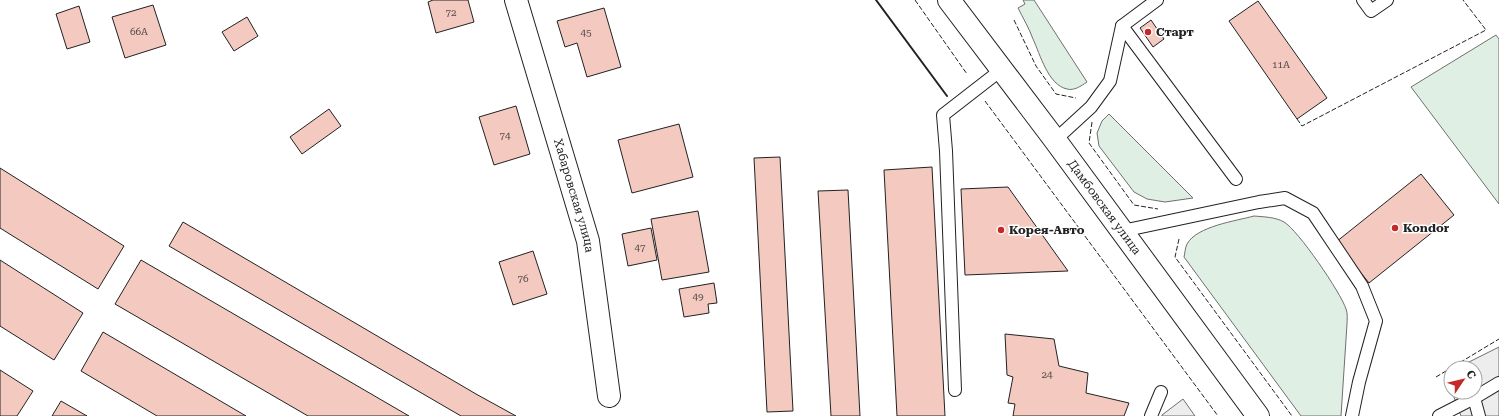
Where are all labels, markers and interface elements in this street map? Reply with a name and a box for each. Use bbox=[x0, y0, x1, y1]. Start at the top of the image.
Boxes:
house number: 72 bbox=[445, 7, 457, 18]
place label: Старт bbox=[1156, 25, 1194, 39]
house number: 66А bbox=[130, 26, 148, 37]
house number: 45 bbox=[580, 27, 592, 38]
marker: Старт bbox=[1143, 27, 1153, 37]
house number: 11А bbox=[1272, 59, 1290, 70]
house number: 74 bbox=[499, 130, 511, 141]
street label: Хабаровская улица bbox=[551, 137, 597, 254]
street label: Дамбовская улица bbox=[1065, 157, 1144, 258]
place label: Kondor bbox=[1403, 221, 1450, 235]
place label: Корея-Авто bbox=[1009, 223, 1085, 237]
marker: Kondor bbox=[1390, 223, 1400, 233]
marker: Корея-Авто bbox=[996, 225, 1006, 235]
house number: 47 bbox=[634, 242, 646, 253]
house number: 76 bbox=[517, 273, 529, 284]
house number: 49 bbox=[692, 291, 704, 302]
north arrow bbox=[1443, 360, 1483, 400]
text: С bbox=[1463, 368, 1478, 382]
house number: 24 bbox=[1041, 369, 1053, 380]

